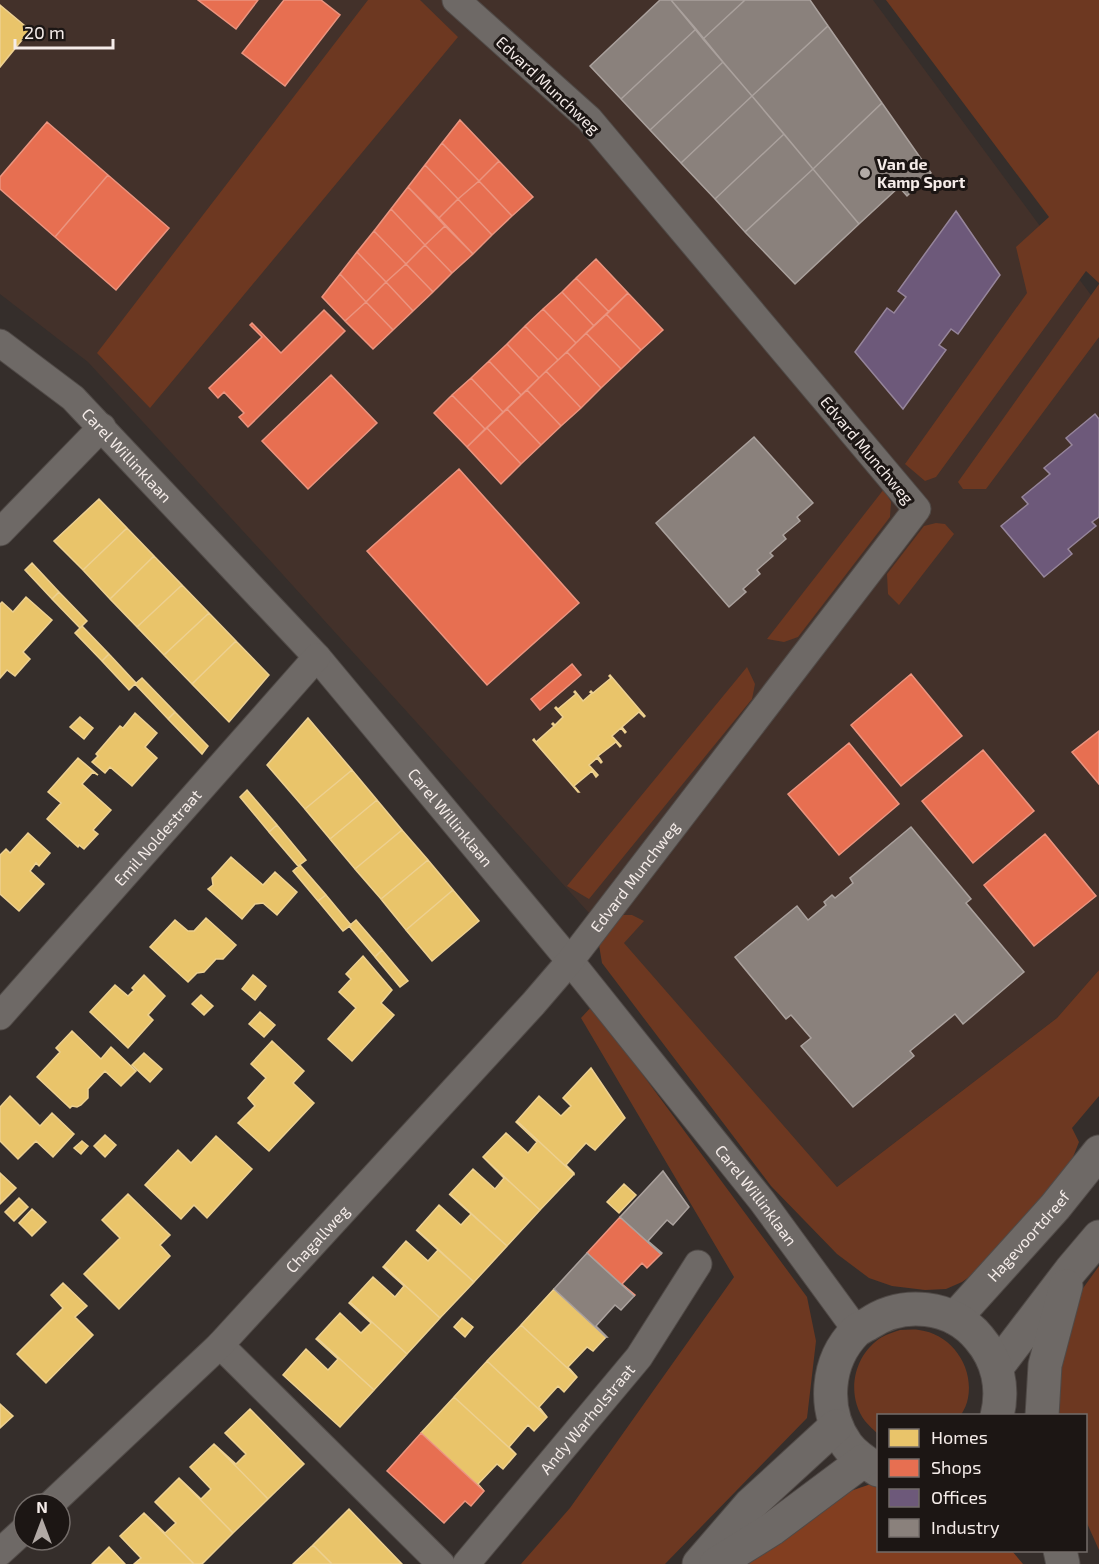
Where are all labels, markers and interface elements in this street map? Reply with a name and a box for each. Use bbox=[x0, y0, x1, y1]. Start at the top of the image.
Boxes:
scale bar bbox=[15, 12, 112, 50]
text: 20 m bbox=[24, 21, 65, 43]
street label: Edvard Munchweg bbox=[493, 32, 604, 138]
place label: Van de Kamp Sport bbox=[877, 154, 966, 191]
marker: Van de Kamp Sport bbox=[858, 166, 872, 180]
street label: Edvard Munchweg bbox=[817, 392, 918, 507]
street label: Carel Willinklaan bbox=[78, 404, 176, 506]
street label: Carel Willinklaan bbox=[405, 764, 497, 870]
street label: Emil Noldestraat bbox=[110, 785, 205, 889]
street label: Edvard Munchweg bbox=[586, 817, 683, 936]
street label: Carel Willinklaan bbox=[712, 1141, 801, 1249]
street label: Hagevoortdreef bbox=[983, 1186, 1074, 1285]
street label: Chagallweg bbox=[281, 1201, 353, 1276]
street label: Andy Warholstraat bbox=[535, 1360, 638, 1478]
legend bbox=[877, 1414, 1087, 1552]
text: Homes bbox=[931, 1426, 988, 1448]
text: Shops bbox=[931, 1456, 981, 1478]
text: Offices bbox=[931, 1486, 987, 1508]
north arrow bbox=[12, 1492, 72, 1552]
text: N bbox=[36, 1497, 48, 1516]
text: Industry bbox=[931, 1516, 1000, 1538]

